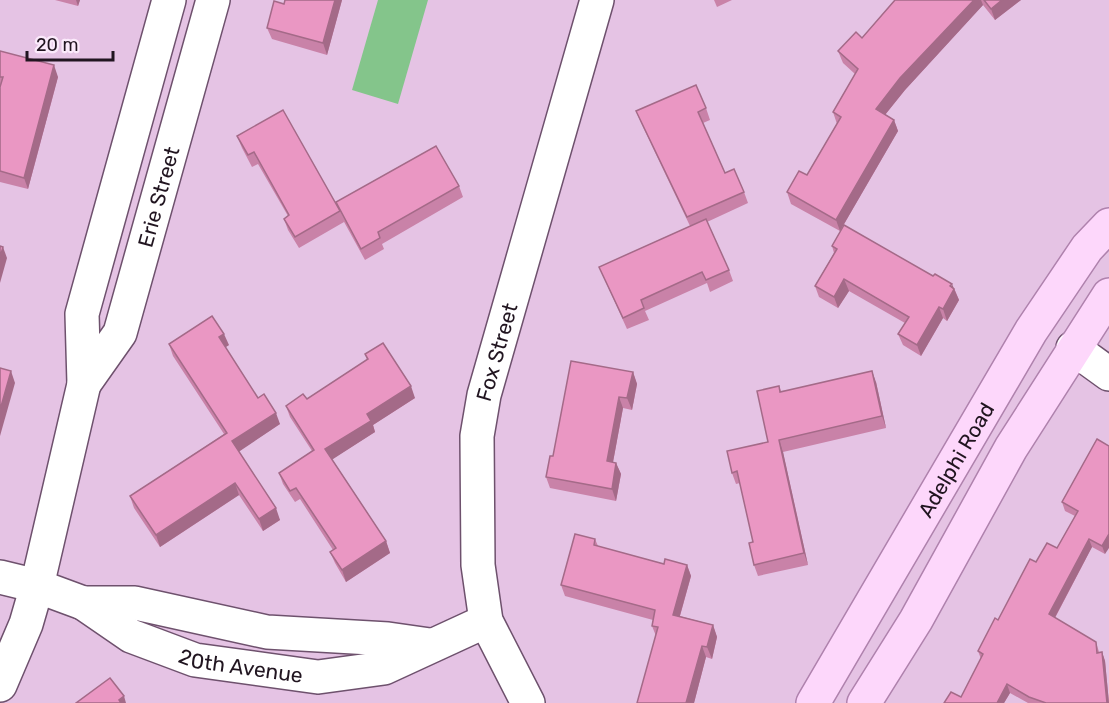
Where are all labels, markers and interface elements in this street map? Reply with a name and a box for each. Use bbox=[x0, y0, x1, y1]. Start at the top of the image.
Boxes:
scale bar bbox=[27, 24, 112, 62]
text: 20 m bbox=[36, 34, 78, 56]
street label: Erie Street bbox=[132, 143, 184, 250]
street label: Fox Street bbox=[470, 300, 522, 404]
street label: Adelphi Road bbox=[912, 398, 999, 522]
street label: 20th Avenue bbox=[175, 643, 304, 687]

